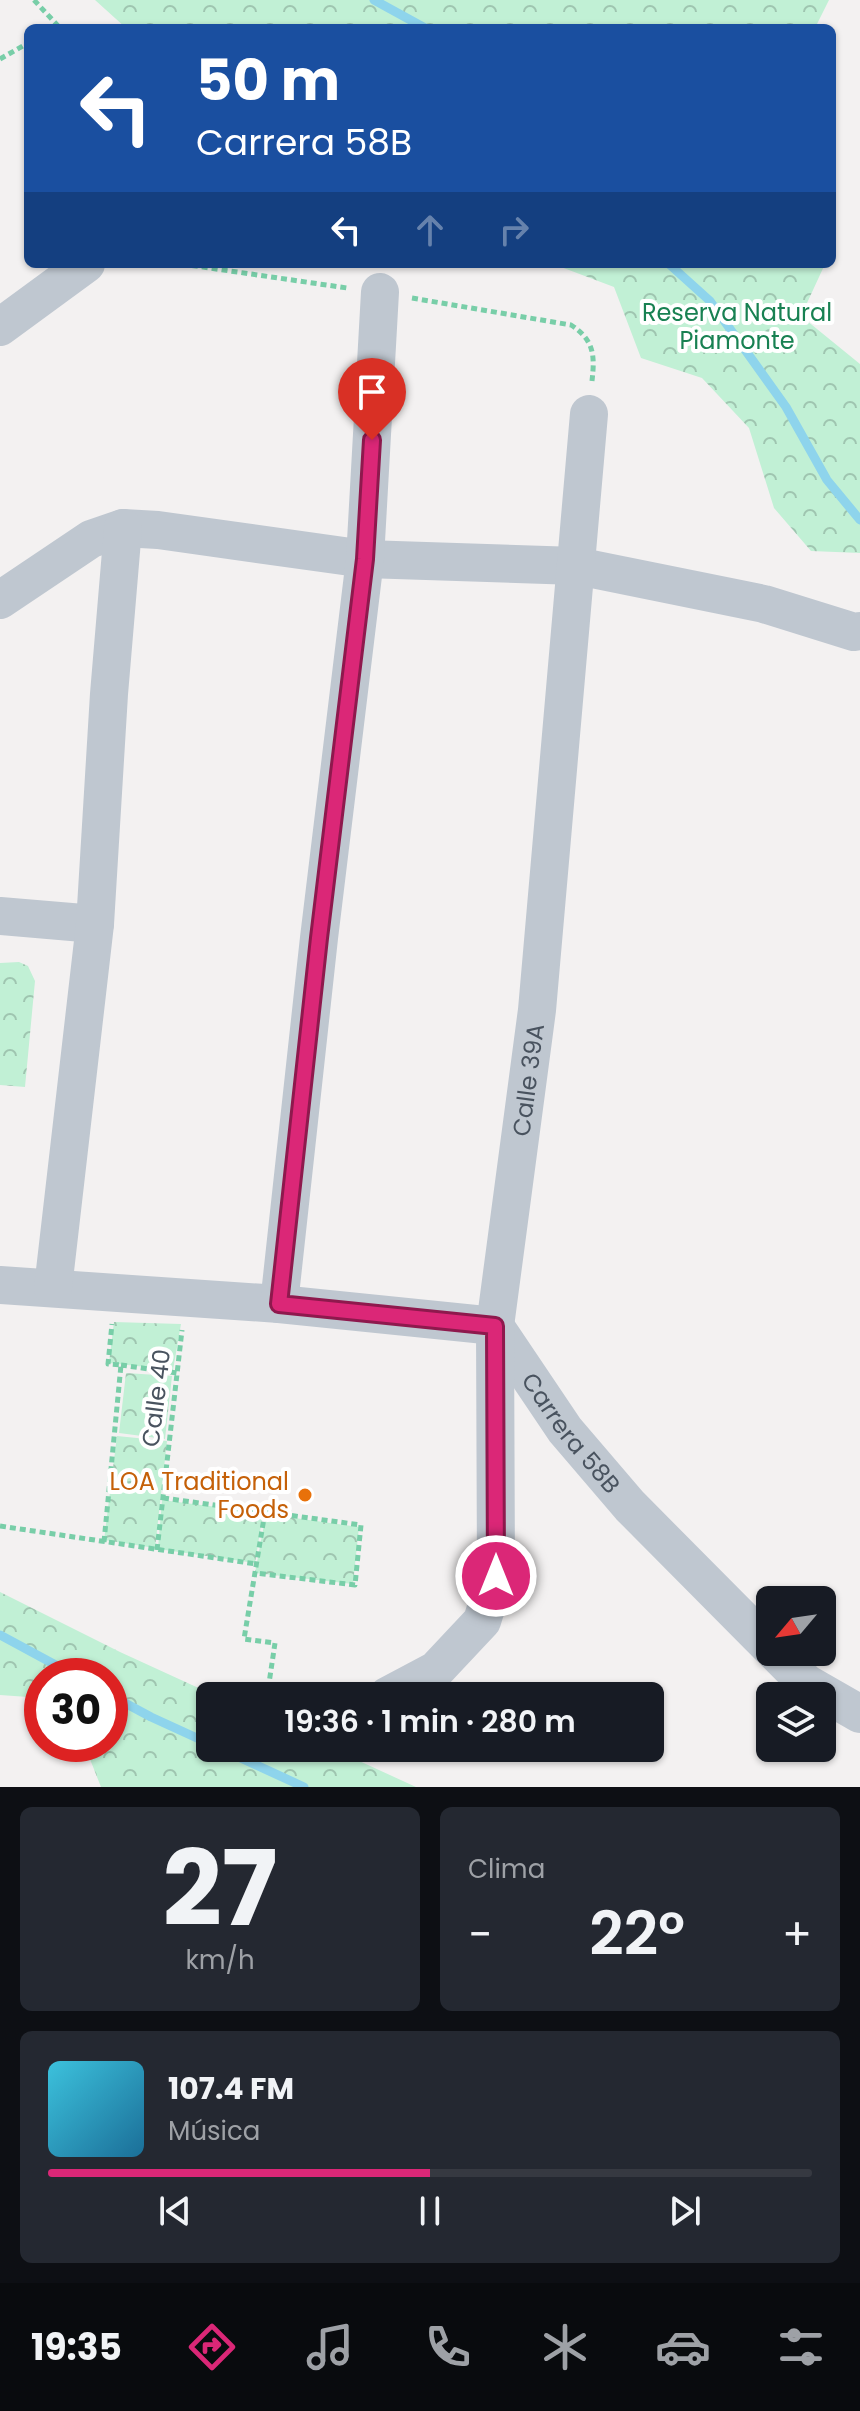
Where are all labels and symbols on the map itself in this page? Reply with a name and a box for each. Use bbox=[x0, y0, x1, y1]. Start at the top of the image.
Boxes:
park label: Reserva Natural Piamonte bbox=[642, 296, 832, 357]
pin bbox=[338, 358, 406, 440]
street label: Calle 39A bbox=[504, 1022, 552, 1138]
street label: Calle 40 bbox=[134, 1347, 178, 1449]
street label: Carrera 58B bbox=[514, 1366, 628, 1500]
place label: LOA Traditional Foods bbox=[109, 1465, 289, 1526]
marker: LOA Traditional Foods bbox=[296, 1486, 314, 1504]
position arrow bbox=[454, 1534, 538, 1618]
north arrow bbox=[756, 1586, 836, 1666]
speed limit sign: 30 bbox=[24, 1658, 128, 1762]

